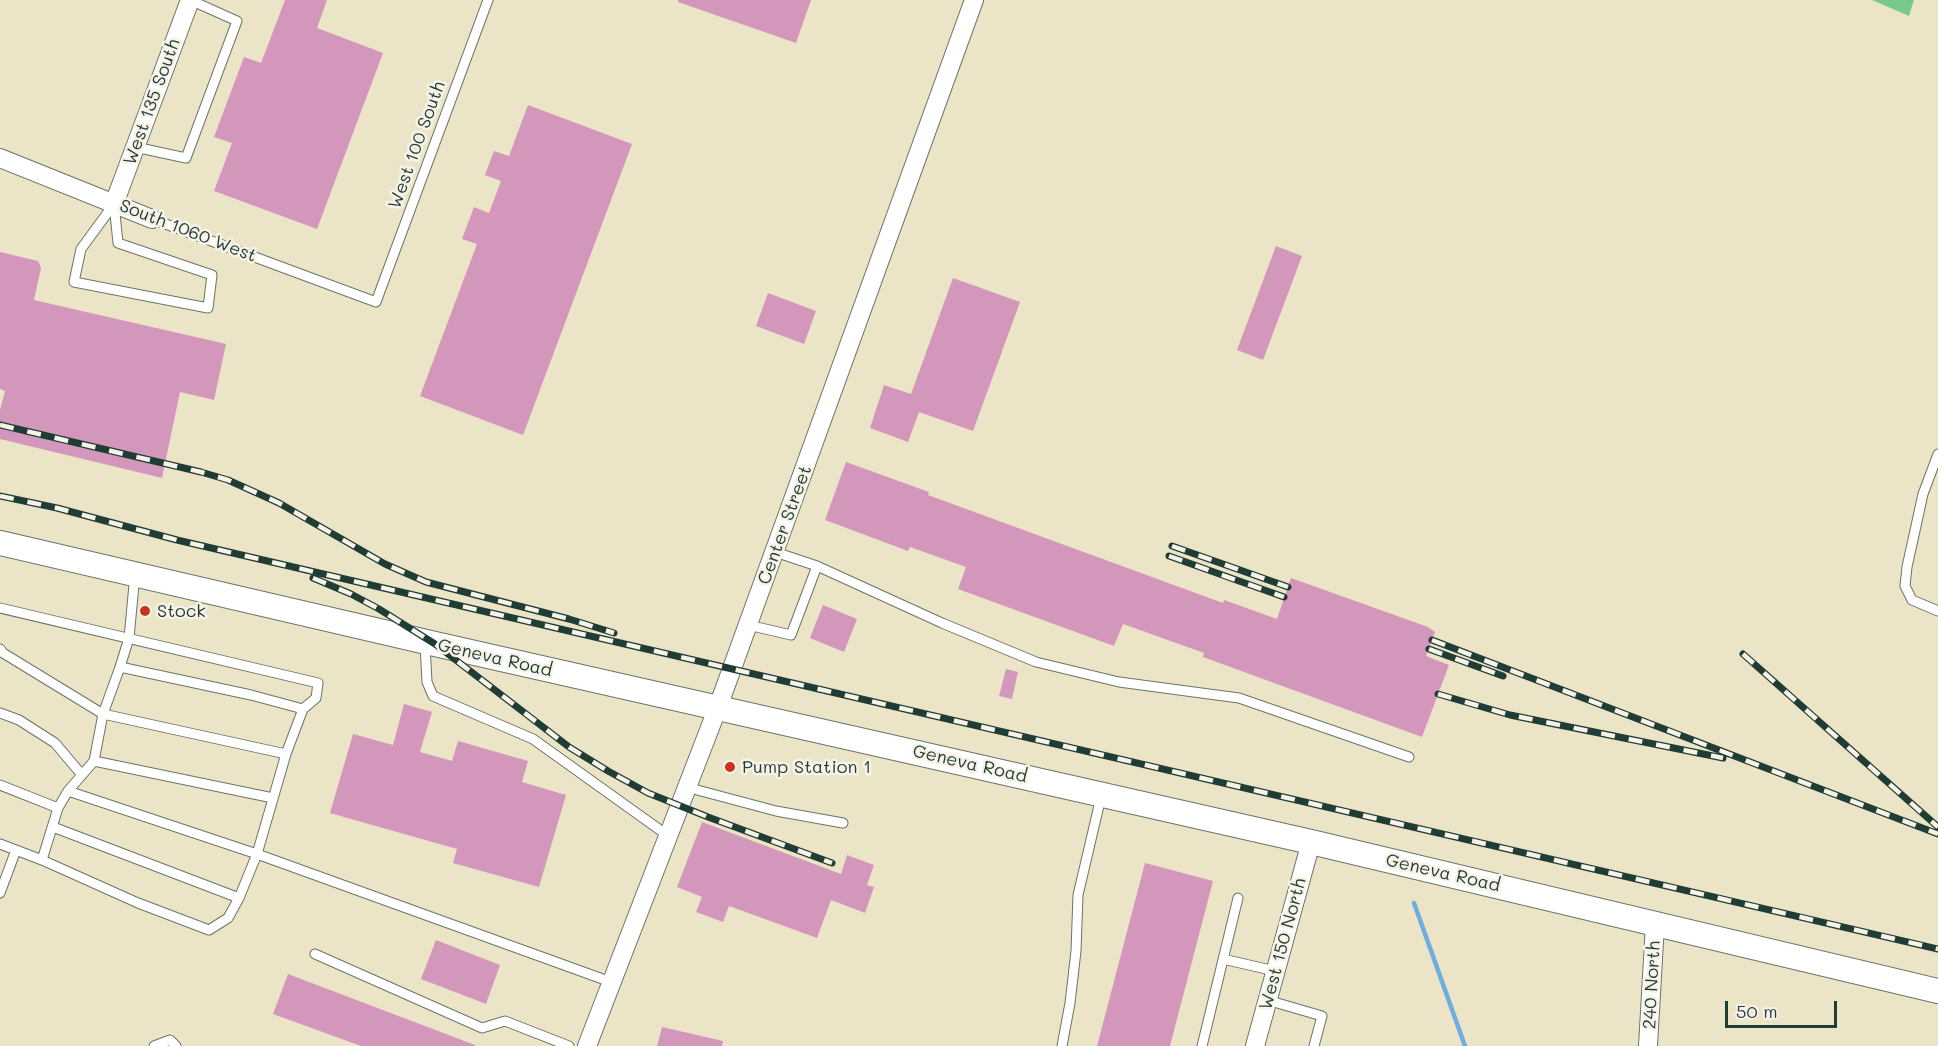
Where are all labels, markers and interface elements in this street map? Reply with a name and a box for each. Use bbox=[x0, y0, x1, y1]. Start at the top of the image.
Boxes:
street label: West 135 South bbox=[119, 36, 185, 168]
street label: West 100 South bbox=[384, 78, 450, 212]
street label: South 1060 West bbox=[116, 195, 260, 267]
street label: Center Street bbox=[753, 463, 817, 587]
place label: Stock bbox=[157, 600, 206, 622]
marker: Stock bbox=[138, 604, 152, 618]
street label: Geneva Road bbox=[436, 634, 554, 682]
street label: Geneva Road bbox=[911, 740, 1029, 788]
place label: Pump Station 1 bbox=[742, 756, 871, 778]
marker: Pump Station 1 bbox=[723, 760, 737, 774]
street label: Geneva Road bbox=[1384, 849, 1502, 897]
street label: West 150 North bbox=[1255, 876, 1311, 1012]
street label: 240 North bbox=[1639, 940, 1665, 1030]
scale bar bbox=[1728, 989, 1840, 1027]
text: 50 m bbox=[1736, 999, 1778, 1023]

